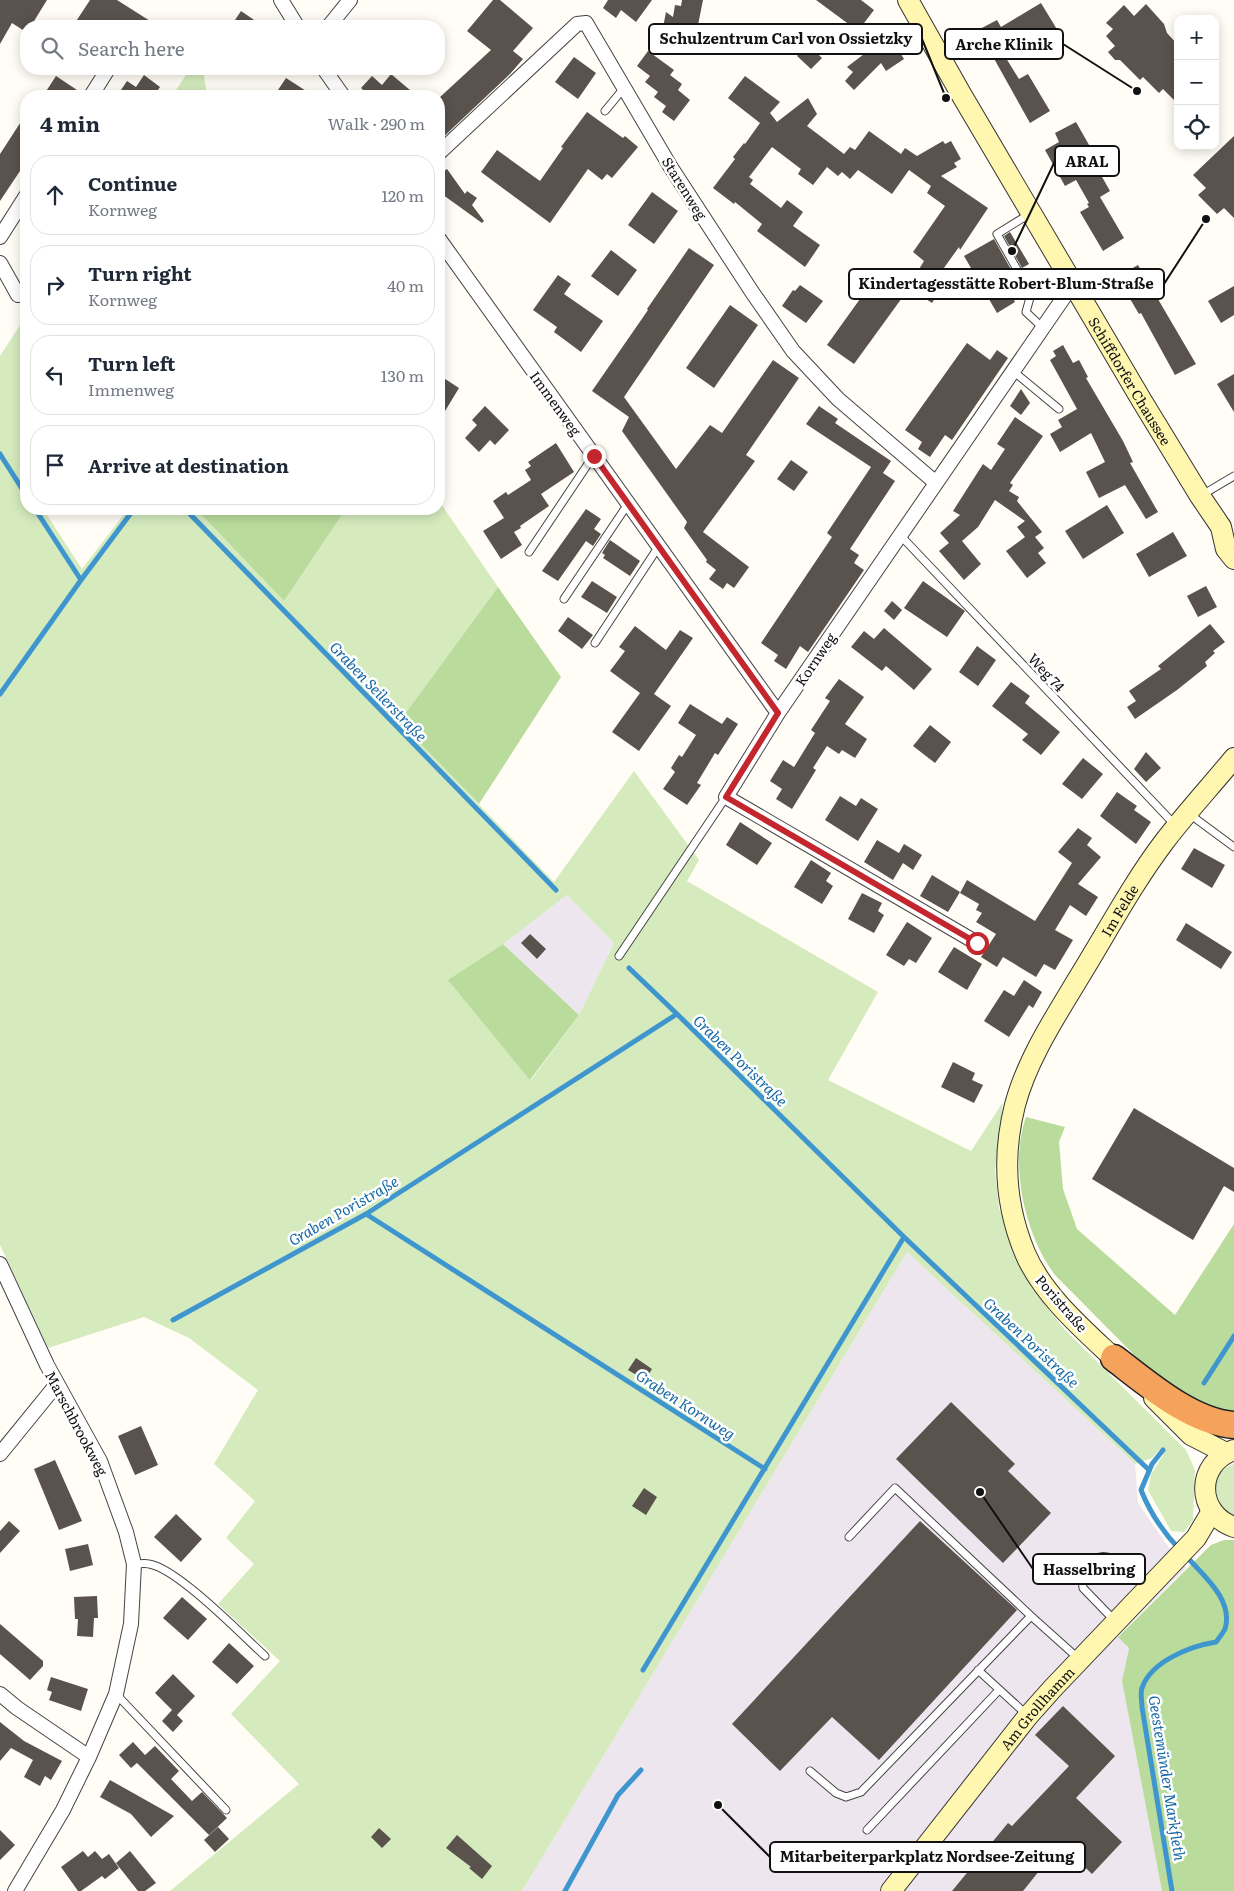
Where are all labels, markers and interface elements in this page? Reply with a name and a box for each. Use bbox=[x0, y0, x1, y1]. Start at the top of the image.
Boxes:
map controls bbox=[1174, 15, 1219, 150]
button: + bbox=[1174, 15, 1219, 60]
search box bbox=[20, 20, 445, 75]
callout: Schulzentrum Carl von Ossietzky bbox=[649, 24, 922, 54]
text: Schulzentrum Carl von Ossietzky bbox=[660, 26, 913, 49]
callout: Arche Klinik bbox=[945, 29, 1063, 59]
text: Arche Klinik bbox=[955, 32, 1054, 55]
icon: search bbox=[38, 34, 66, 62]
text: Search here bbox=[78, 34, 185, 62]
button: − bbox=[1174, 60, 1219, 105]
button: locate bbox=[1174, 105, 1219, 150]
text: 4 min bbox=[40, 107, 100, 138]
text: Walk · 290 m bbox=[328, 111, 425, 135]
callout: ARAL bbox=[1055, 146, 1119, 176]
text: ARAL bbox=[1065, 149, 1109, 172]
street label: Starenweg bbox=[658, 153, 712, 223]
text: Continue bbox=[88, 169, 177, 197]
icon: ahead bbox=[41, 181, 69, 209]
text: 120 m bbox=[381, 183, 424, 207]
text: Kornweg bbox=[88, 197, 157, 221]
text: Turn right bbox=[88, 259, 192, 287]
callout: Kindertagesstätte Robert-Blum-Straße bbox=[849, 269, 1164, 299]
icon: right bbox=[41, 271, 69, 299]
text: Kindertagesstätte Robert-Blum-Straße bbox=[858, 271, 1154, 294]
text: 40 m bbox=[387, 273, 424, 297]
text: Kornweg bbox=[88, 287, 157, 311]
street label: Schiffdorfer Chaussee bbox=[1084, 313, 1177, 449]
text: Turn left bbox=[88, 349, 175, 377]
icon: left bbox=[41, 361, 69, 389]
text: 130 m bbox=[381, 363, 424, 387]
street label: Immenweg bbox=[526, 367, 586, 440]
text: Immenweg bbox=[88, 377, 174, 401]
route end bbox=[583, 445, 606, 468]
icon: arrive bbox=[41, 451, 69, 479]
text: Arrive at destination bbox=[88, 451, 289, 479]
street label: Kornweg bbox=[790, 628, 840, 690]
water label: Graben Seilerstraße bbox=[325, 636, 433, 746]
street label: Weg 74 bbox=[1024, 648, 1070, 696]
street label: Im Felde bbox=[1096, 880, 1143, 940]
route start bbox=[966, 932, 989, 955]
water label: Graben Poristraße bbox=[689, 1009, 793, 1111]
water label: Graben Poristraße bbox=[284, 1169, 402, 1251]
street label: Poristraße bbox=[1031, 1270, 1093, 1336]
water label: Graben Poristraße bbox=[979, 1291, 1085, 1393]
water label: Graben Kornweg bbox=[632, 1363, 740, 1445]
street label: Marschbrookweg bbox=[41, 1367, 113, 1479]
callout: Hasselbring bbox=[1033, 1554, 1145, 1584]
text: Hasselbring bbox=[1043, 1557, 1136, 1580]
street label: Am Grollhamm bbox=[995, 1662, 1079, 1754]
water label: Geestemünder Markfleth bbox=[1144, 1694, 1192, 1863]
callout: Mitarbeiterparkplatz Nordsee-Zeitung bbox=[770, 1842, 1085, 1872]
text: Mitarbeiterparkplatz Nordsee-Zeitung bbox=[780, 1844, 1075, 1867]

